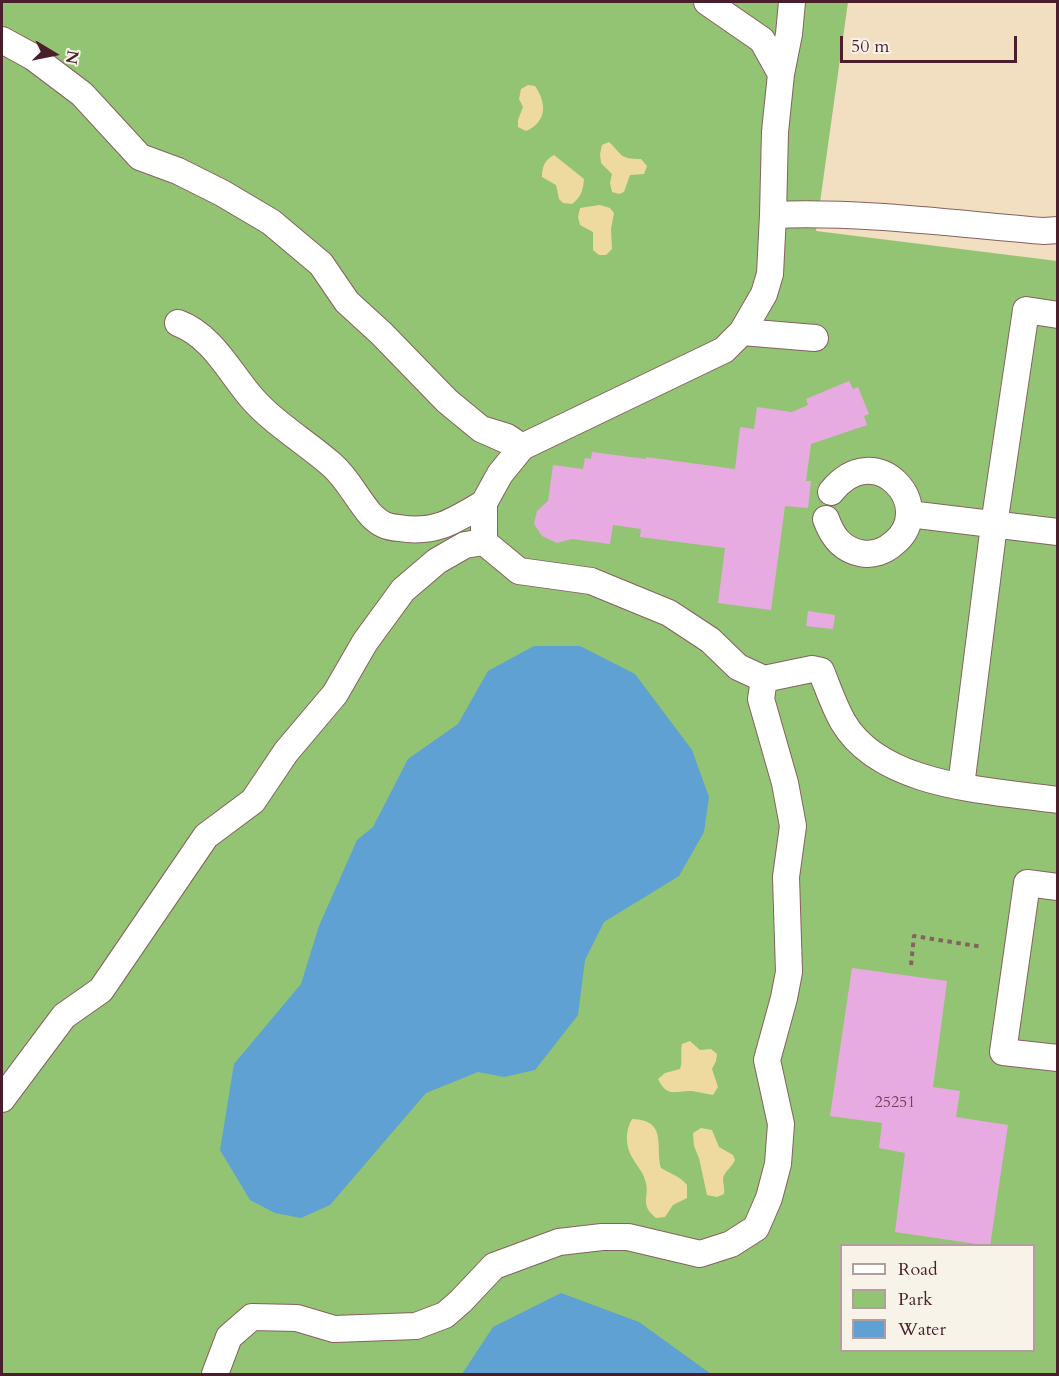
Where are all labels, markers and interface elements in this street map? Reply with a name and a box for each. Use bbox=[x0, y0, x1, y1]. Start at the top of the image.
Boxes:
north arrow bbox=[24, 24, 84, 84]
scale bar bbox=[843, 24, 1020, 62]
text: 50 m bbox=[851, 34, 890, 59]
text: N bbox=[60, 48, 84, 66]
house number: 25251 bbox=[875, 1093, 915, 1113]
legend bbox=[840, 1244, 1035, 1352]
text: Road bbox=[898, 1257, 938, 1282]
text: Park bbox=[898, 1287, 933, 1312]
text: Water bbox=[898, 1317, 946, 1342]

